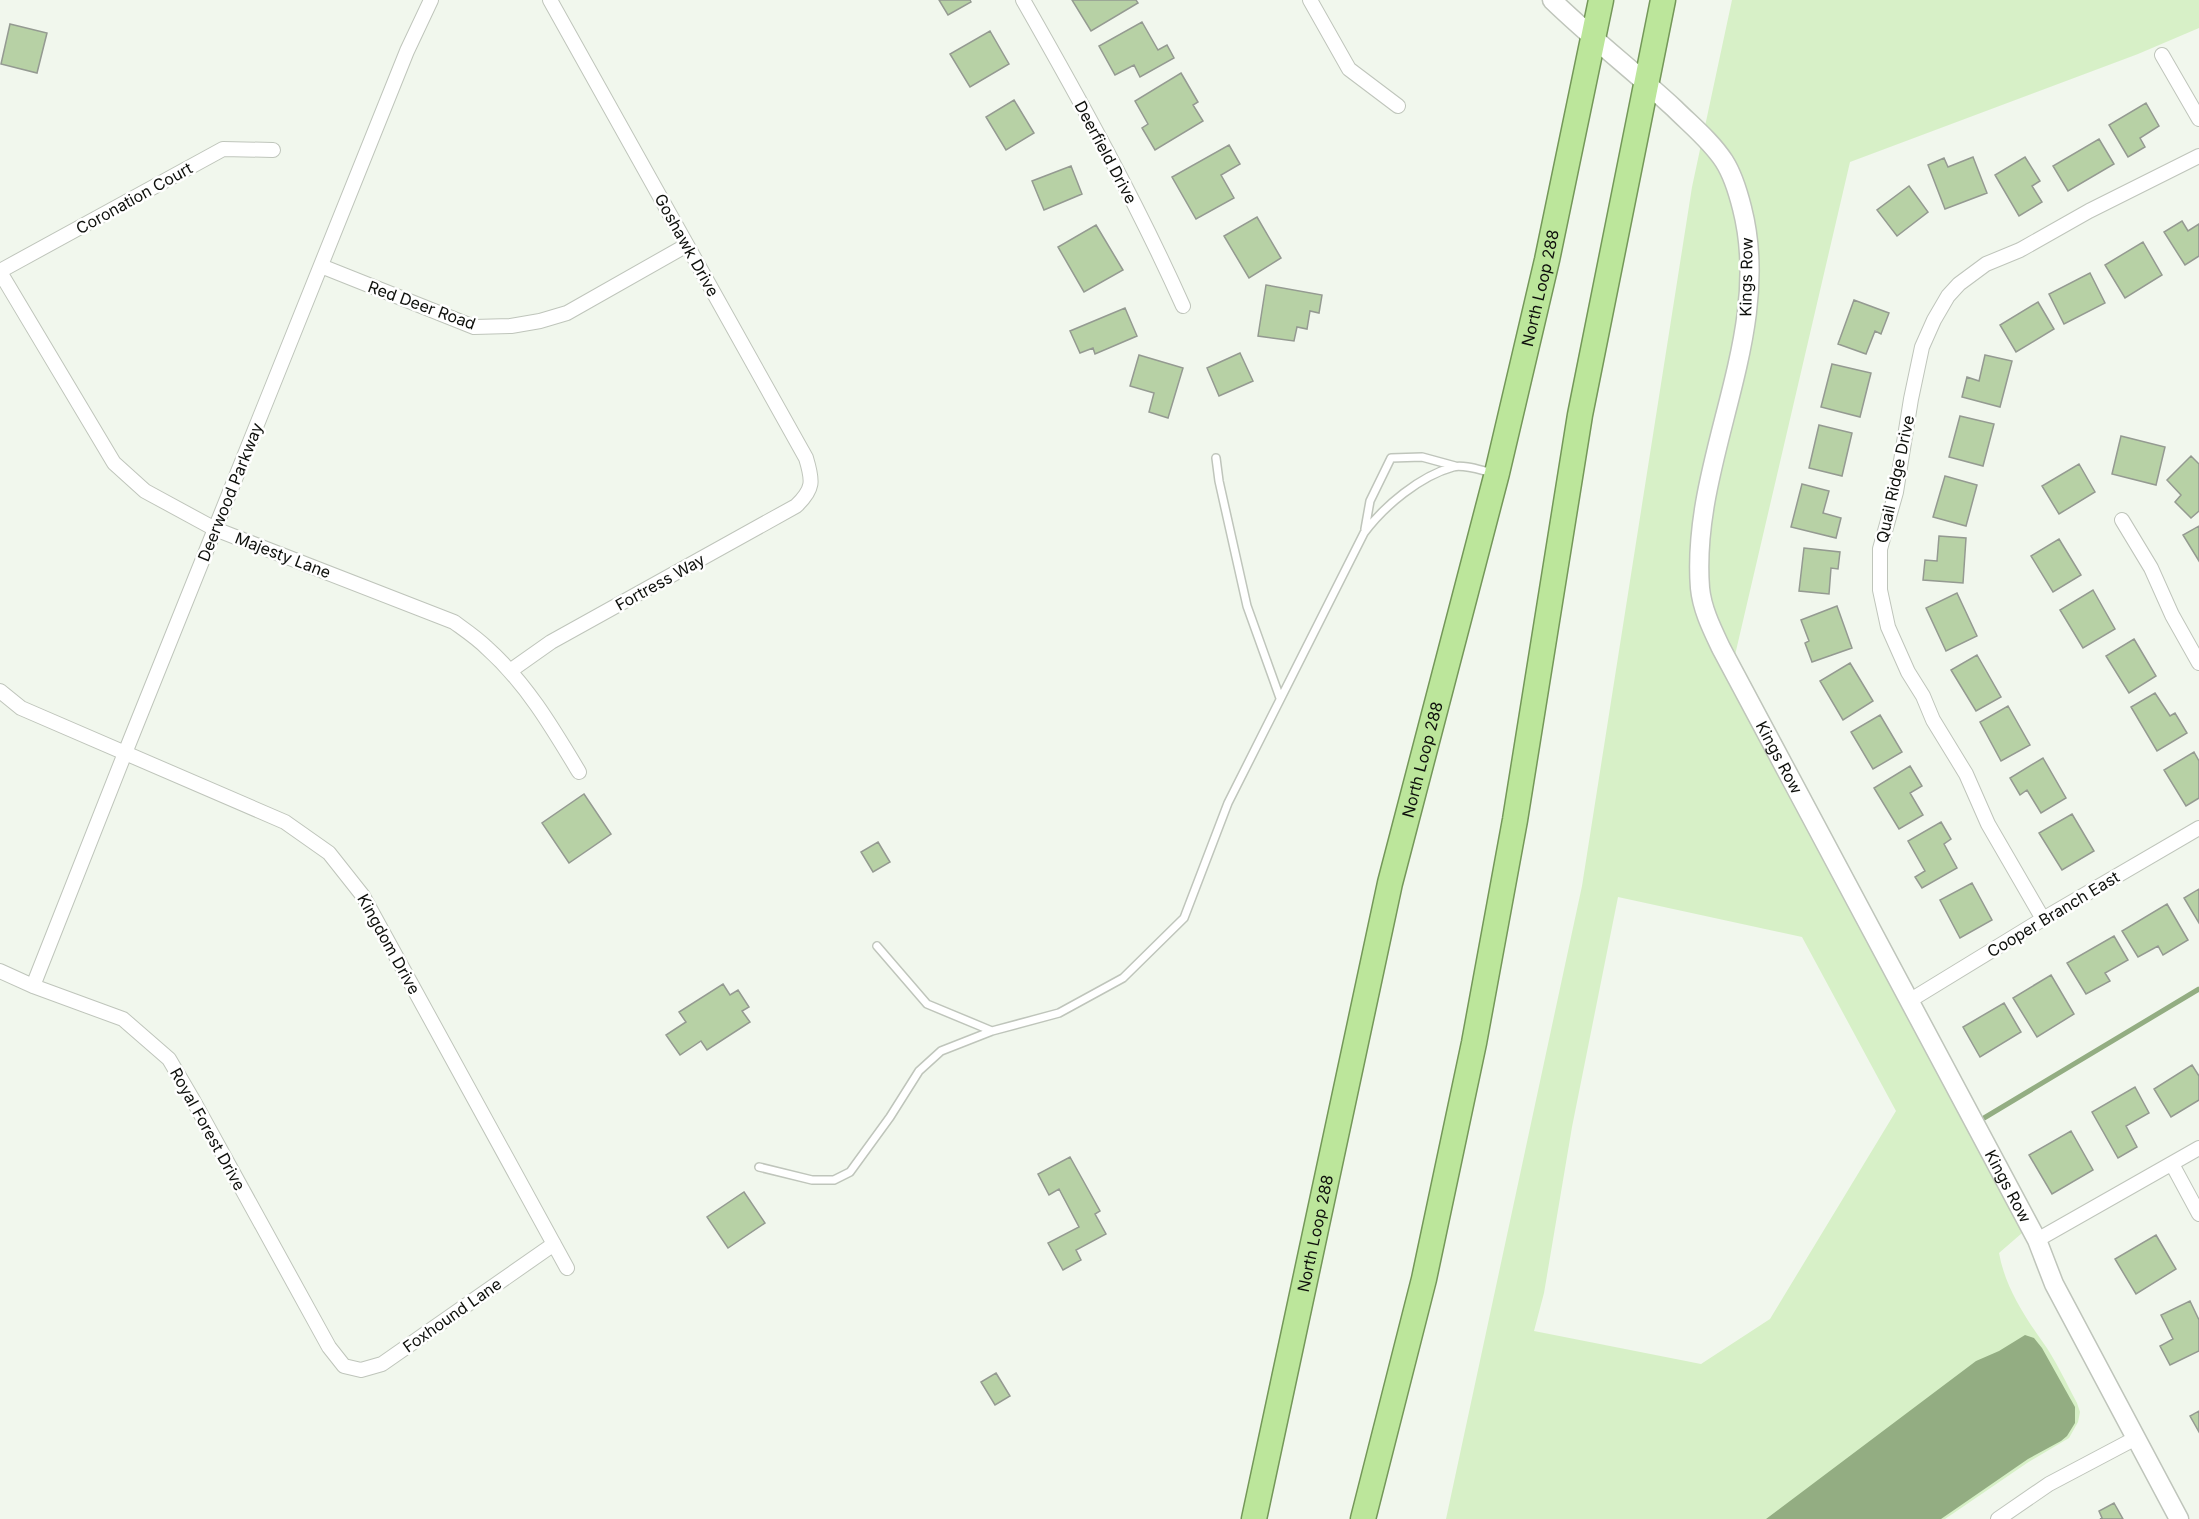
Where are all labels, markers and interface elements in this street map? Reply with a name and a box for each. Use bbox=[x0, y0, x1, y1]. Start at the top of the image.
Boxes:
street label: Deerfield Drive bbox=[1071, 97, 1141, 207]
street label: Coronation Court bbox=[72, 158, 196, 238]
street label: Goshawk Drive bbox=[650, 190, 724, 300]
street label: North Loop 288 bbox=[1517, 228, 1563, 348]
street label: Kings Row bbox=[1735, 237, 1757, 317]
street label: Red Deer Road bbox=[365, 276, 479, 334]
street label: Quail Ridge Drive bbox=[1872, 413, 1918, 545]
street label: Deerwood Parkway bbox=[193, 420, 267, 564]
street label: Majesty Lane bbox=[232, 528, 334, 582]
street label: Fortress Way bbox=[612, 549, 708, 615]
street label: North Loop 288 bbox=[1397, 699, 1447, 820]
street label: Kings Row bbox=[1752, 718, 1807, 797]
street label: Cooper Branch East bbox=[1983, 867, 2123, 961]
street label: Kingdom Drive bbox=[353, 890, 425, 998]
street label: Royal Forest Drive bbox=[166, 1064, 250, 1194]
street label: Kings Row bbox=[1981, 1146, 2036, 1226]
street label: North Loop 288 bbox=[1293, 1173, 1337, 1294]
street label: Foxhound Lane bbox=[399, 1274, 505, 1356]

